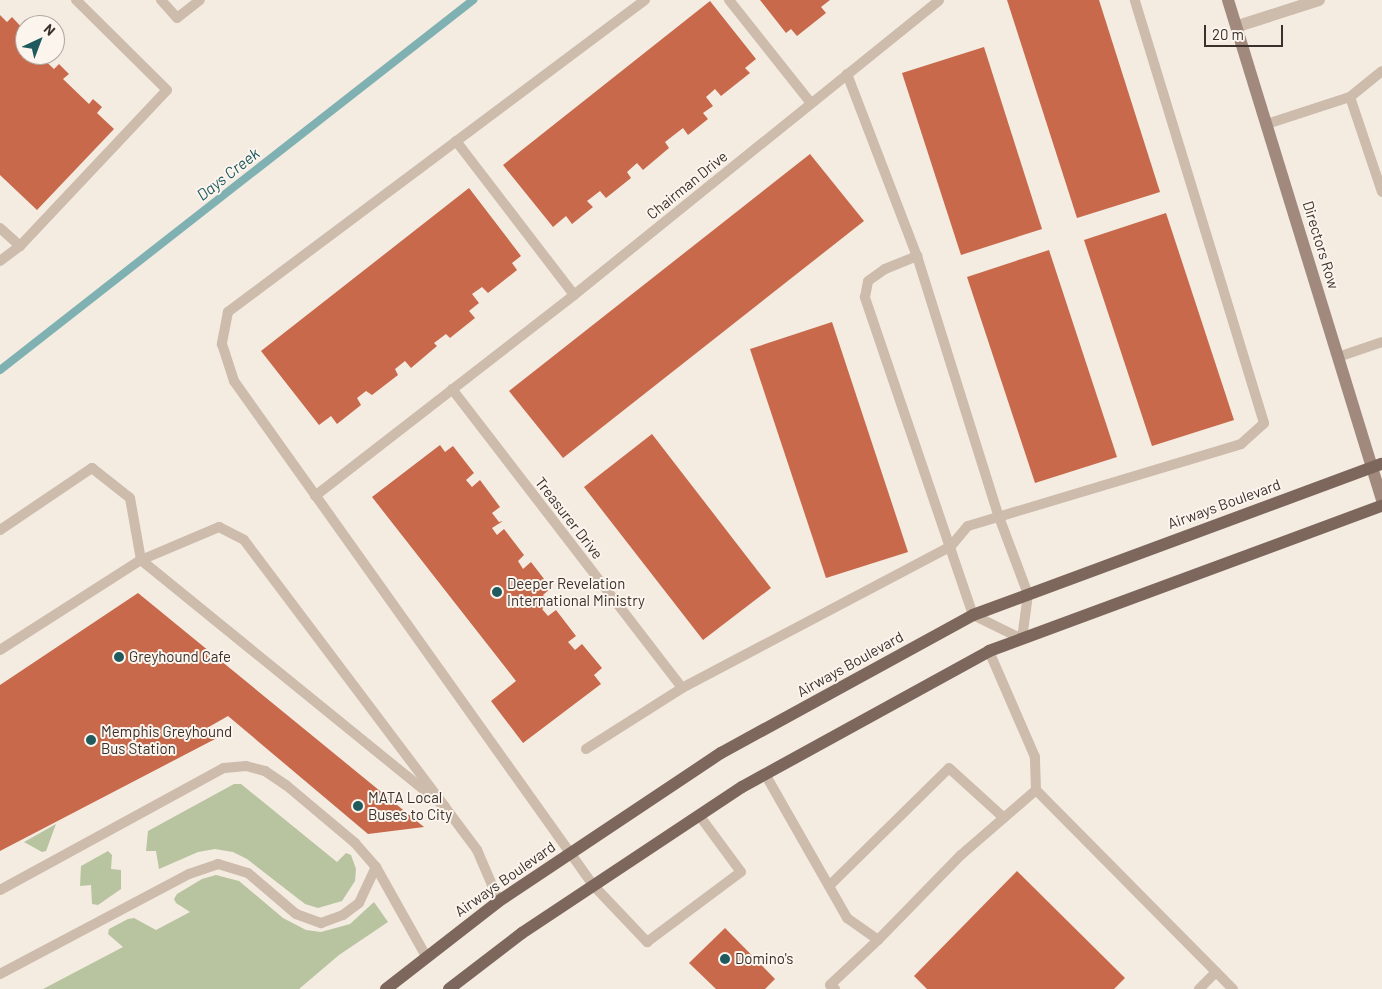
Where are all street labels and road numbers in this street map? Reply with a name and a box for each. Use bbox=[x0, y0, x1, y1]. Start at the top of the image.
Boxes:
street label: Chairman Drive bbox=[643, 147, 731, 223]
street label: Directors Row bbox=[1299, 199, 1343, 291]
street label: Treasurer Drive bbox=[531, 473, 607, 563]
street label: Airways Boulevard bbox=[1165, 475, 1283, 533]
street label: Airways Boulevard bbox=[794, 627, 906, 701]
street label: Airways Boulevard bbox=[451, 838, 559, 920]

